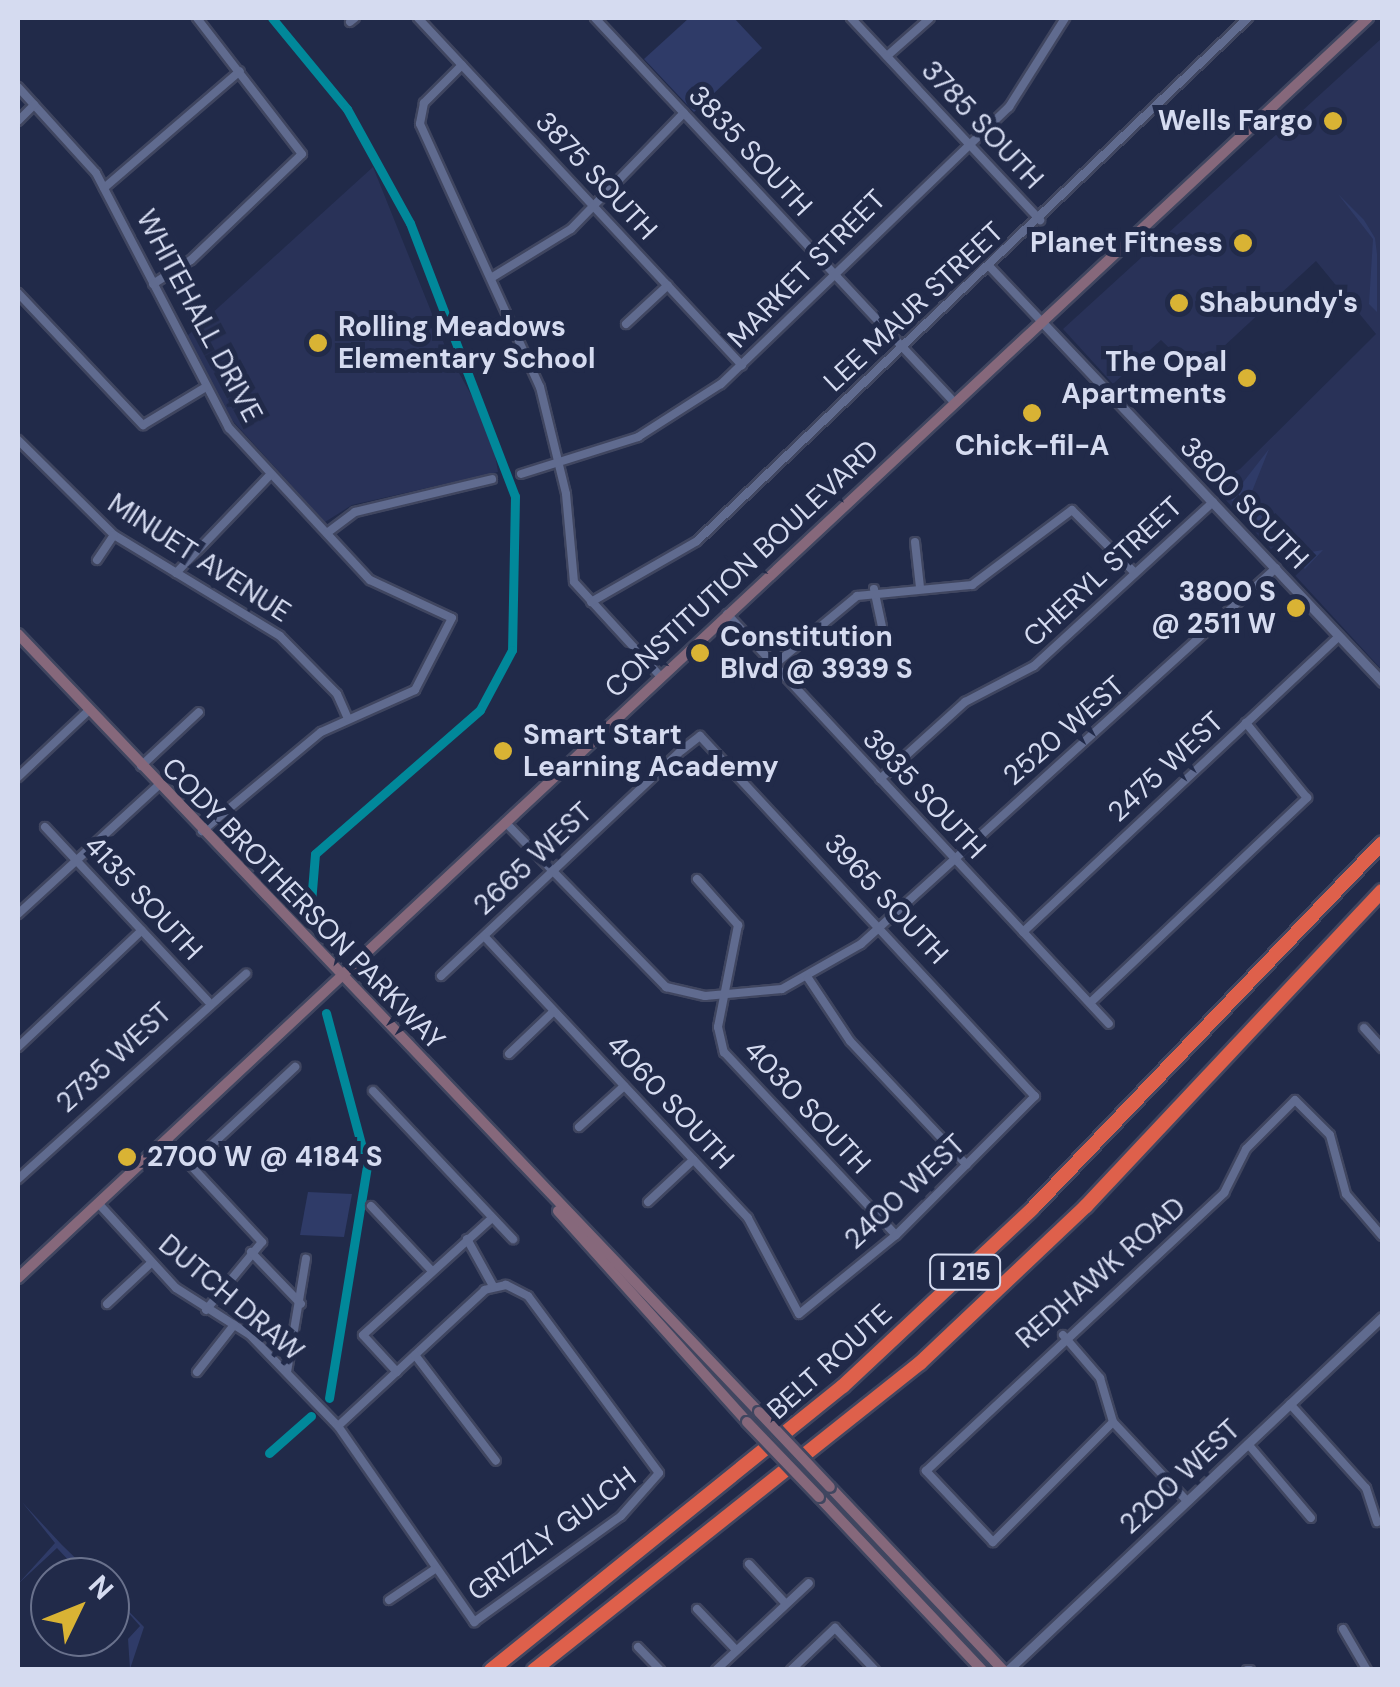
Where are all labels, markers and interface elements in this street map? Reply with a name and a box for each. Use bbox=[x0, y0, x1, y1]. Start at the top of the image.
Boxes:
street label: 3785 SOUTH bbox=[914, 54, 1050, 196]
street label: 3835 SOUTH bbox=[681, 79, 819, 223]
place label: Wells Fargo bbox=[1158, 104, 1313, 138]
street label: 3875 SOUTH bbox=[528, 105, 664, 247]
marker: Wells Fargo bbox=[1322, 110, 1344, 132]
street label: MARKET STREET bbox=[721, 183, 893, 355]
street label: WHITEHALL DRIVE bbox=[129, 204, 269, 428]
street label: LEE MAUR STREET bbox=[817, 215, 1011, 399]
place label: Planet Fitness bbox=[1030, 226, 1223, 260]
marker: Planet Fitness bbox=[1232, 232, 1254, 254]
place label: Shabundy's bbox=[1199, 286, 1358, 320]
marker: Shabundy's bbox=[1168, 292, 1190, 314]
place label: Rolling Meadows Elementary School bbox=[338, 310, 595, 376]
marker: Rolling Meadows Elementary School bbox=[307, 332, 329, 354]
place label: The Opal Apartments bbox=[1061, 345, 1227, 411]
marker: The Opal Apartments bbox=[1236, 367, 1258, 389]
marker: Chick-fil-A bbox=[1021, 402, 1043, 424]
place label: Chick-fil-A bbox=[955, 429, 1109, 463]
street label: 3800 SOUTH bbox=[1173, 430, 1315, 576]
street label: CONSTITUTION BOULEVARD bbox=[598, 433, 886, 705]
street label: MINUET AVENUE bbox=[101, 487, 297, 629]
street label: CHERYL STREET bbox=[1017, 490, 1189, 654]
place label: 3800 S @ 2511 W bbox=[1151, 575, 1276, 641]
marker: 3800 S @ 2511 W bbox=[1285, 597, 1307, 619]
place label: Constitution Blvd @ 3939 S bbox=[720, 620, 913, 686]
marker: Constitution Blvd @ 3939 S bbox=[689, 642, 711, 664]
street label: 2520 WEST bbox=[997, 669, 1131, 793]
street label: 2475 WEST bbox=[1101, 705, 1231, 829]
place label: Smart Start Learning Academy bbox=[523, 718, 779, 784]
street label: 3935 SOUTH bbox=[855, 722, 993, 866]
marker: Smart Start Learning Academy bbox=[492, 740, 514, 762]
street label: CODY BROTHERSON PARKWAY bbox=[155, 751, 451, 1057]
street label: 2665 WEST bbox=[467, 796, 599, 922]
street label: 3965 SOUTH bbox=[817, 827, 955, 971]
street label: 4135 SOUTH bbox=[77, 829, 209, 967]
street label: 2735 WEST bbox=[49, 996, 179, 1120]
street label: 4060 SOUTH bbox=[599, 1028, 741, 1176]
street label: 4030 SOUTH bbox=[737, 1033, 877, 1181]
street label: 2400 WEST bbox=[838, 1128, 972, 1256]
place label: 2700 W @ 4184 S bbox=[147, 1140, 383, 1174]
marker: 2700 W @ 4184 S bbox=[116, 1146, 138, 1168]
street label: REDHAWK ROAD bbox=[1010, 1190, 1192, 1356]
street label: DUTCH DRAW bbox=[152, 1228, 310, 1368]
road number: I 215 bbox=[928, 1252, 1002, 1292]
street label: BELT ROUTE bbox=[761, 1297, 899, 1427]
street label: 2200 WEST bbox=[1113, 1413, 1247, 1541]
street label: GRIZZLY GULCH bbox=[461, 1460, 643, 1608]
north arrow bbox=[30, 1557, 130, 1657]
text: N bbox=[80, 1567, 121, 1608]

